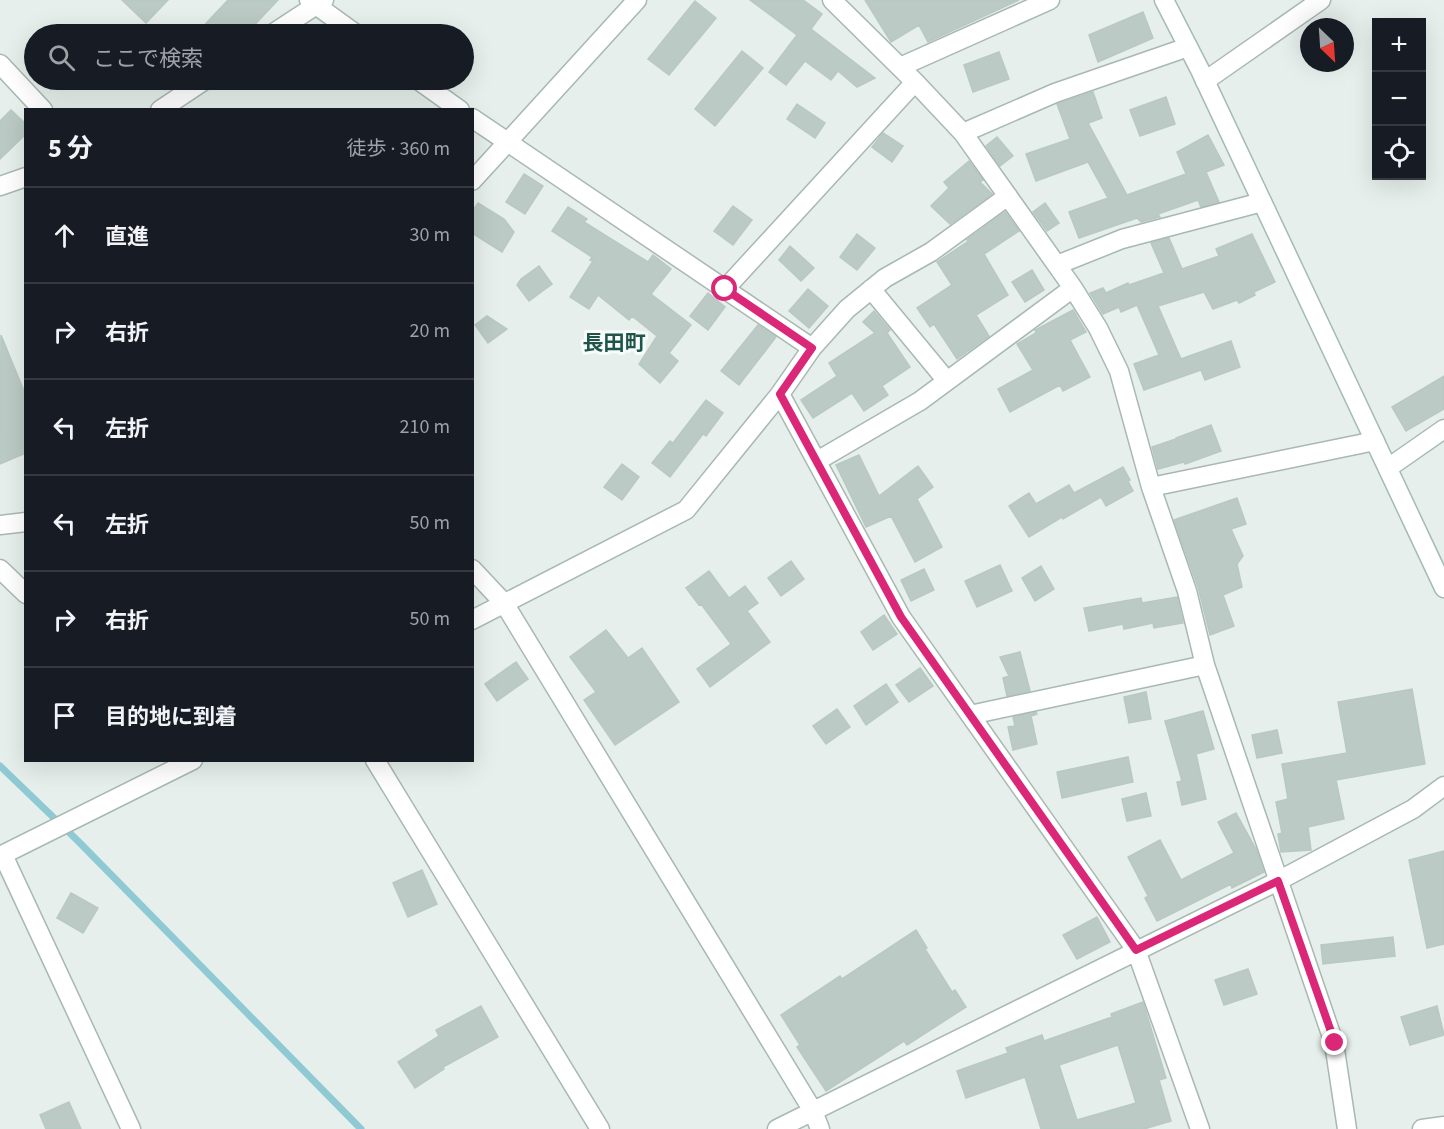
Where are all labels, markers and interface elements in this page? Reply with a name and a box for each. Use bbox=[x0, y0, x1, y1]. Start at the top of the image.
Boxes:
north arrow bbox=[1300, 18, 1354, 72]
map controls bbox=[1372, 18, 1426, 180]
button: + bbox=[1372, 18, 1426, 72]
search box bbox=[24, 24, 474, 90]
icon: search bbox=[45, 41, 78, 74]
text: ここで検索 bbox=[93, 43, 203, 75]
button: − bbox=[1372, 72, 1426, 126]
button: locate bbox=[1372, 126, 1426, 180]
text: 5 分 bbox=[48, 130, 93, 167]
text: 徒歩 · 360 m bbox=[347, 135, 450, 163]
icon: ahead bbox=[48, 219, 81, 252]
text: 直進 bbox=[105, 221, 149, 253]
text: 30 m bbox=[410, 221, 450, 249]
route start bbox=[711, 275, 737, 301]
icon: right bbox=[48, 315, 81, 348]
text: 右折 bbox=[105, 317, 149, 349]
text: 20 m bbox=[410, 317, 450, 345]
district label: 長田町 bbox=[583, 328, 646, 358]
icon: left bbox=[48, 411, 81, 444]
text: 左折 bbox=[105, 413, 149, 445]
text: 210 m bbox=[400, 413, 450, 441]
icon: left bbox=[48, 507, 81, 540]
text: 左折 bbox=[105, 509, 149, 541]
text: 50 m bbox=[410, 509, 450, 537]
icon: right bbox=[48, 603, 81, 636]
text: 右折 bbox=[105, 605, 149, 637]
text: 50 m bbox=[410, 605, 450, 633]
icon: arrive bbox=[48, 699, 81, 732]
text: 目的地に到着 bbox=[105, 701, 237, 733]
route end bbox=[1321, 1029, 1347, 1055]

